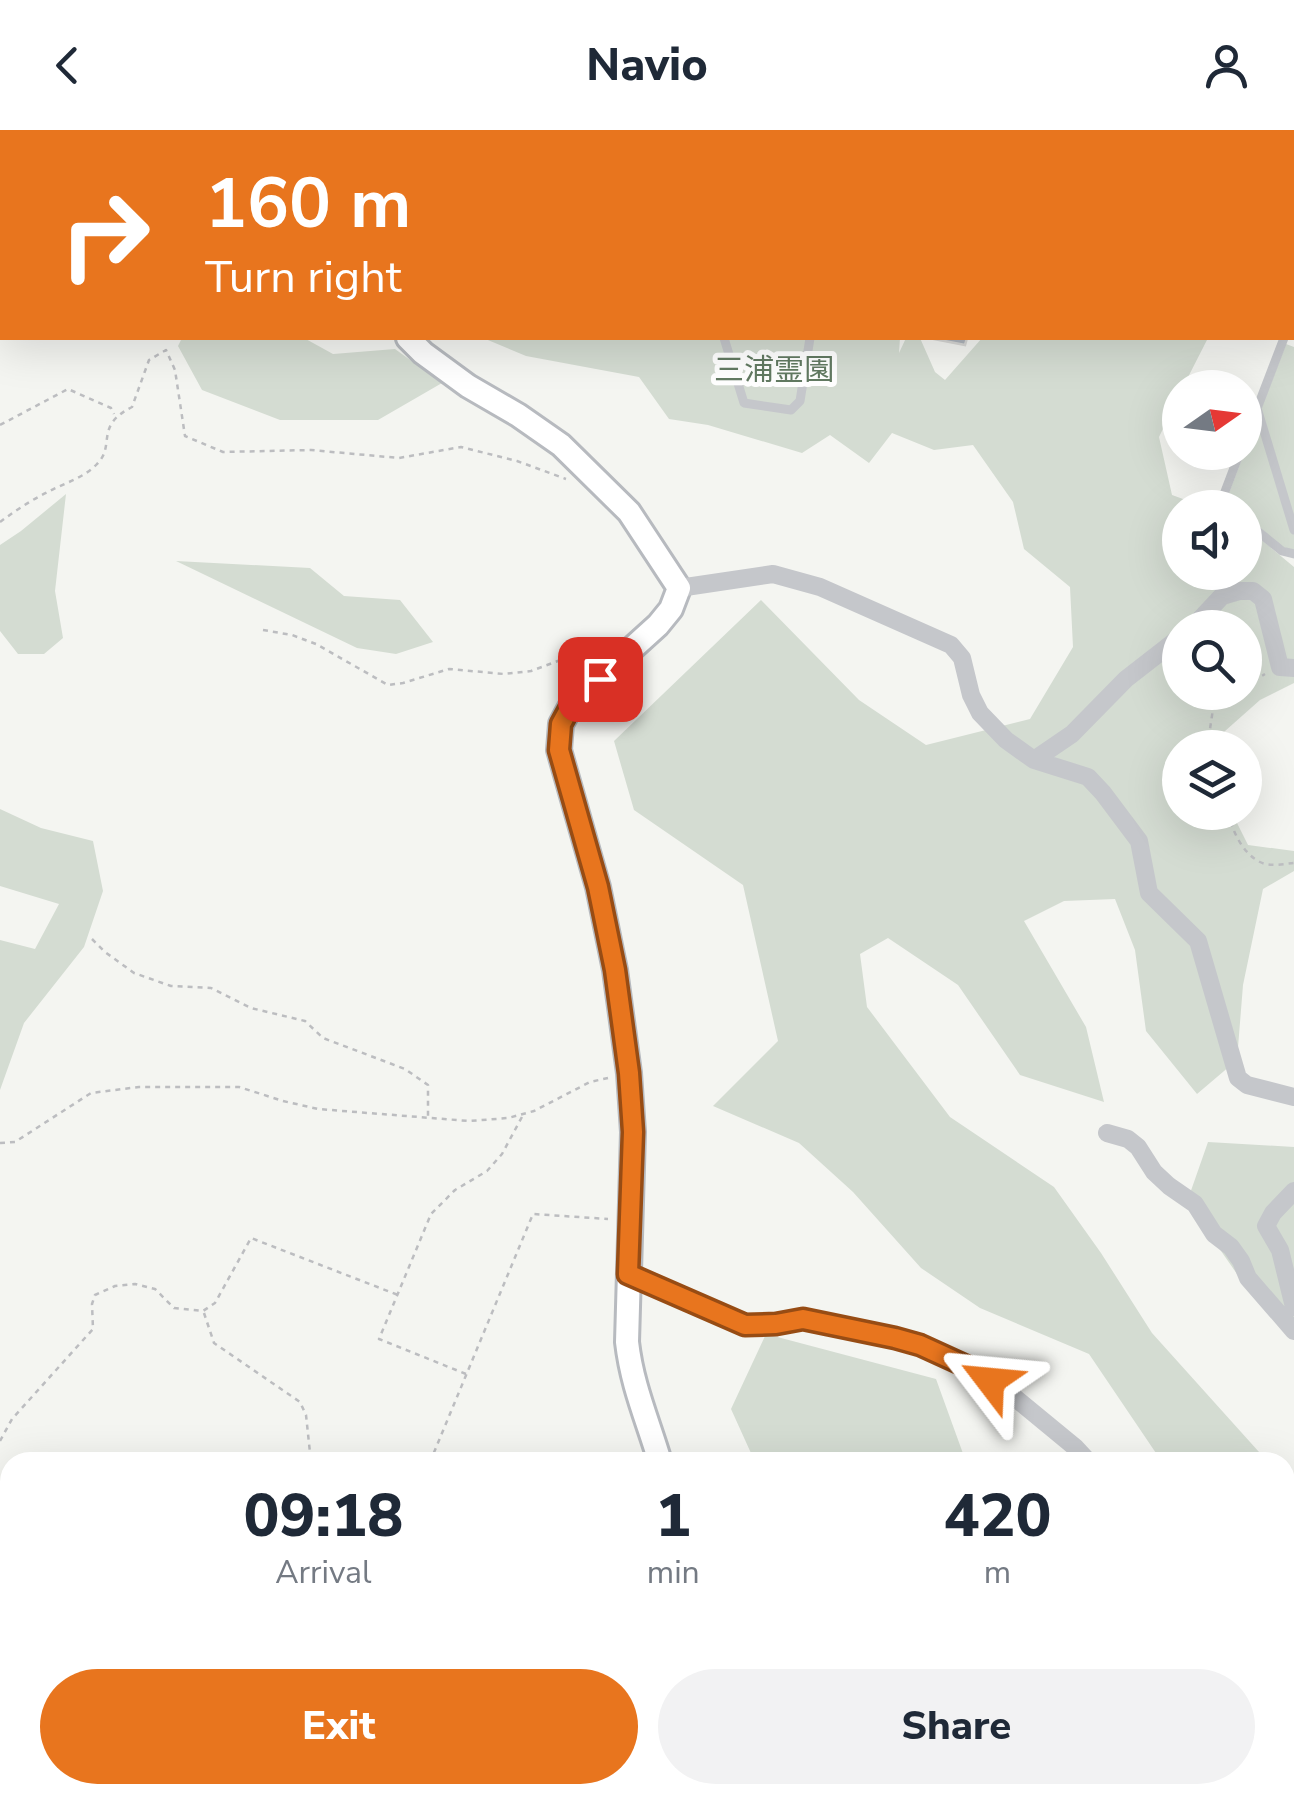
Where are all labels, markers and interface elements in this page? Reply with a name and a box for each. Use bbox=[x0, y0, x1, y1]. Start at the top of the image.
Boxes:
text: Navio bbox=[586, 35, 708, 96]
icon: back bbox=[40, 38, 95, 93]
icon: person bbox=[1199, 38, 1254, 93]
text: 160 m bbox=[205, 156, 411, 252]
icon: right bbox=[40, 170, 170, 300]
text: Turn right bbox=[205, 247, 402, 308]
park label: 三浦霊園 bbox=[714, 350, 834, 391]
north arrow bbox=[1162, 370, 1262, 470]
map controls bbox=[1162, 370, 1262, 830]
button: sound bbox=[1162, 490, 1262, 590]
button: search bbox=[1162, 610, 1262, 710]
pin bbox=[558, 637, 643, 722]
icon: arrive bbox=[573, 652, 628, 707]
button: layers bbox=[1162, 730, 1262, 830]
position arrow bbox=[938, 1329, 1042, 1433]
text: 09:18 bbox=[244, 1475, 403, 1557]
text: 1 bbox=[655, 1475, 691, 1557]
text: 420 bbox=[943, 1475, 1051, 1557]
text: Arrival bbox=[275, 1551, 372, 1594]
text: min bbox=[647, 1551, 700, 1594]
text: m bbox=[984, 1551, 1011, 1594]
button: Exit bbox=[40, 1669, 638, 1784]
button: Share bbox=[658, 1669, 1255, 1784]

